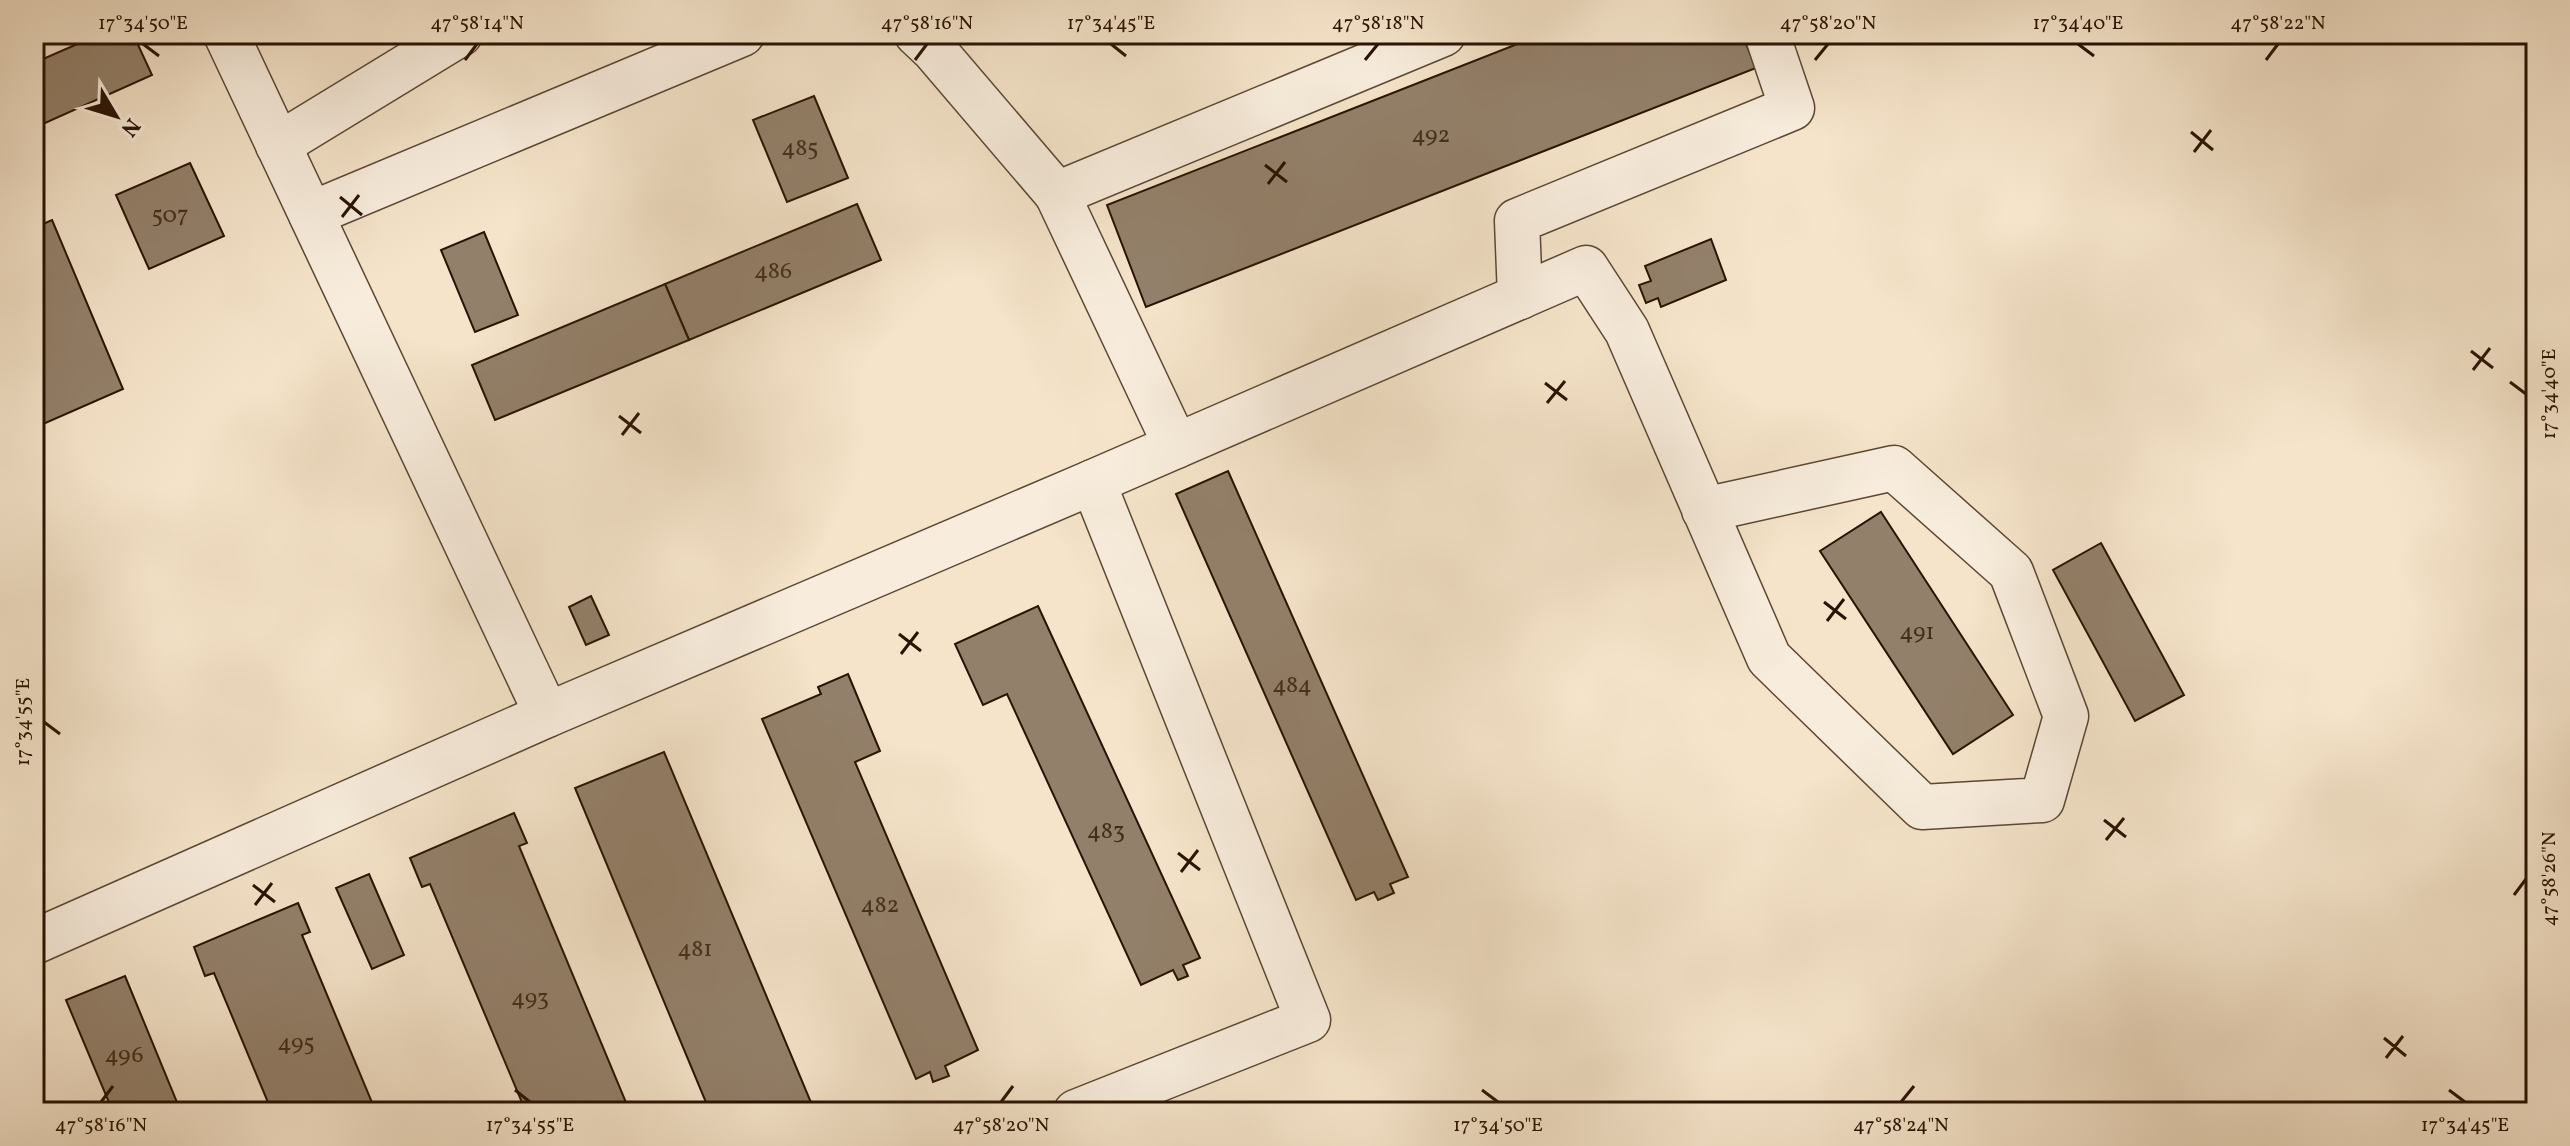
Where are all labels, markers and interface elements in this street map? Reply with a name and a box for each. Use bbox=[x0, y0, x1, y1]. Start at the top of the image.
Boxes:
text: 17°34'50"E bbox=[98, 10, 188, 38]
text: 47°58'14"N bbox=[430, 10, 524, 38]
text: 47°58'16"N bbox=[881, 10, 973, 38]
text: 17°34'45"E bbox=[1067, 10, 1155, 38]
text: 47°58'18"N bbox=[1332, 10, 1424, 38]
text: 47°58'20"N bbox=[1780, 10, 1876, 38]
text: 17°34'40"E bbox=[2033, 10, 2123, 38]
text: 47°58'22"N bbox=[2230, 10, 2326, 38]
north arrow bbox=[76, 76, 156, 156]
text: N bbox=[113, 111, 147, 143]
house number: 492 bbox=[1412, 119, 1450, 153]
house number: 485 bbox=[781, 132, 819, 166]
house number: 507 bbox=[151, 199, 189, 233]
house number: 486 bbox=[754, 255, 792, 289]
text: 17°34'40"E bbox=[2536, 349, 2564, 439]
house number: 491 bbox=[1899, 616, 1935, 650]
house number: 484 bbox=[1272, 669, 1312, 703]
text: 17°34'55"E bbox=[10, 678, 38, 766]
house number: 483 bbox=[1087, 815, 1125, 849]
text: 47°58'26"N bbox=[2536, 831, 2564, 927]
house number: 482 bbox=[861, 889, 899, 923]
house number: 481 bbox=[677, 933, 713, 967]
house number: 493 bbox=[511, 982, 549, 1016]
house number: 495 bbox=[277, 1027, 315, 1061]
house number: 496 bbox=[104, 1039, 144, 1073]
text: 47°58'16"N bbox=[55, 1112, 147, 1140]
text: 17°34'55"E bbox=[486, 1112, 574, 1140]
text: 47°58'20"N bbox=[953, 1112, 1049, 1140]
text: 17°34'50"E bbox=[1453, 1112, 1543, 1140]
text: 47°58'24"N bbox=[1853, 1112, 1949, 1140]
text: 17°34'45"E bbox=[2421, 1112, 2509, 1140]

